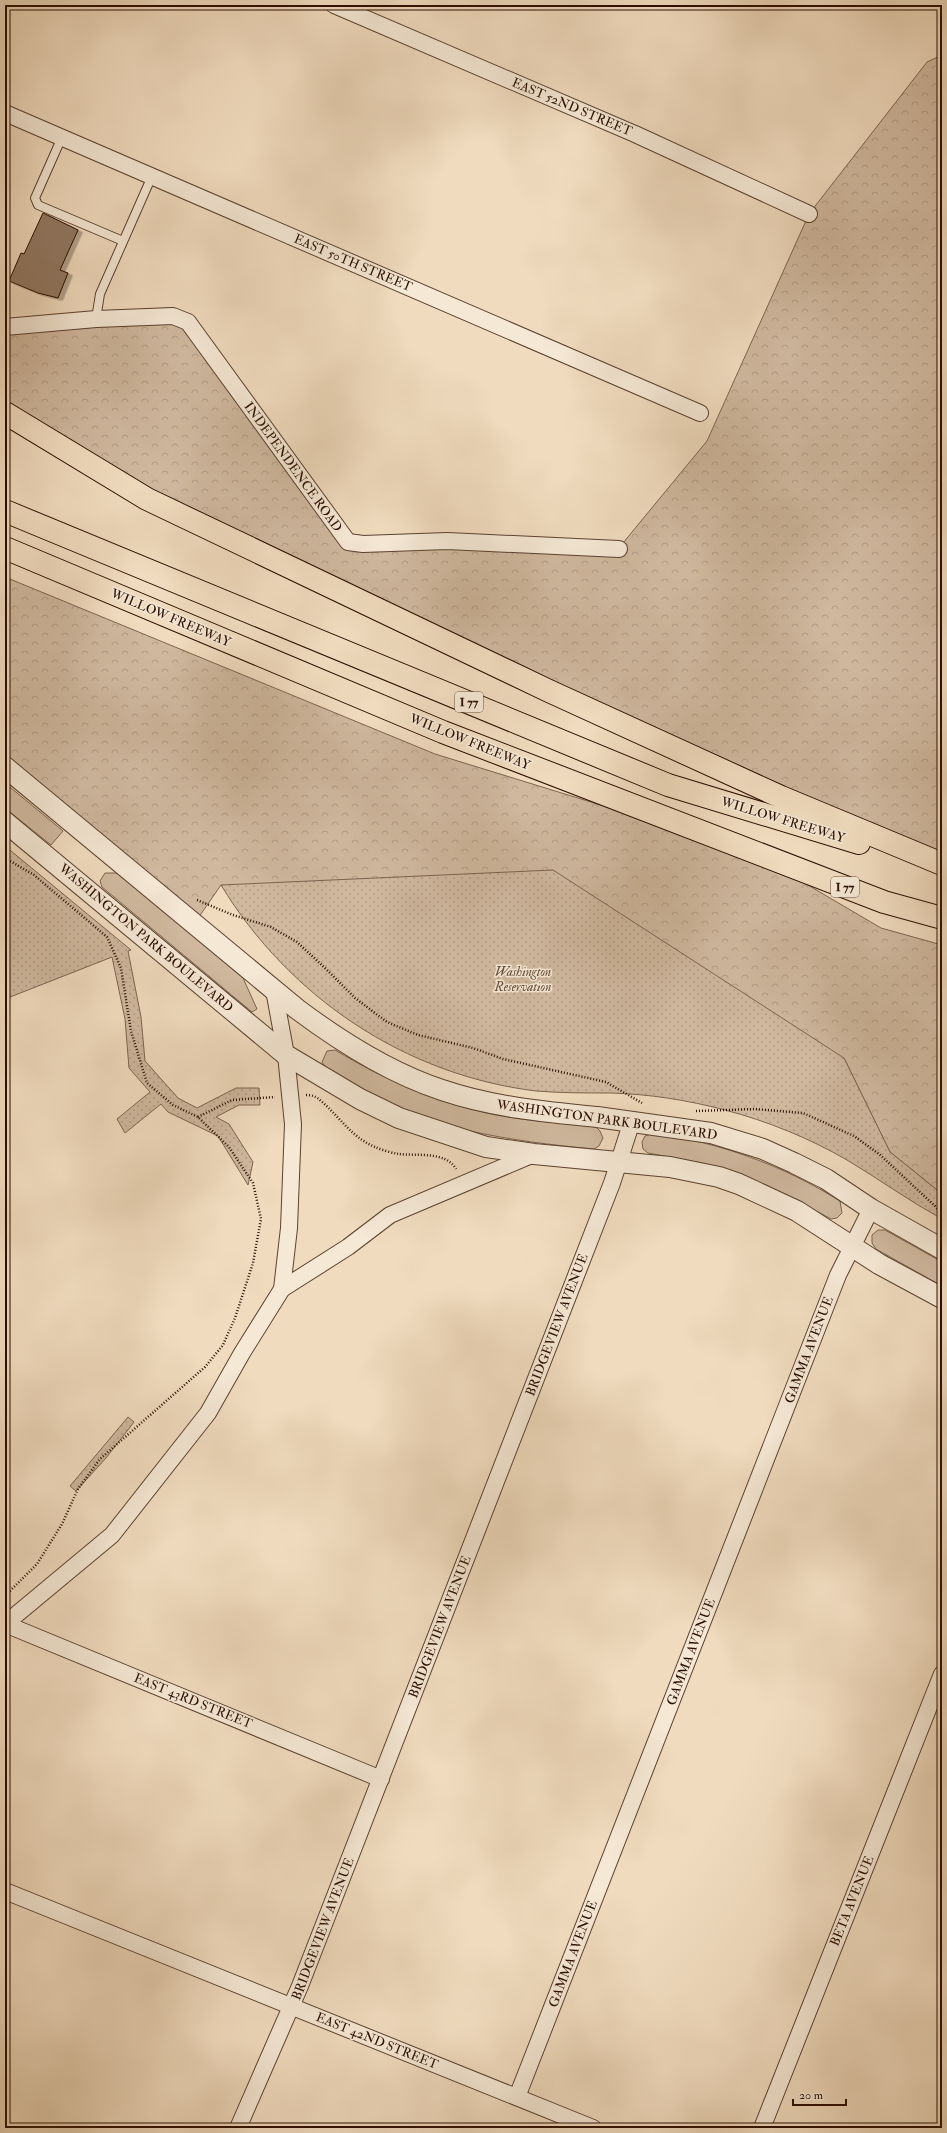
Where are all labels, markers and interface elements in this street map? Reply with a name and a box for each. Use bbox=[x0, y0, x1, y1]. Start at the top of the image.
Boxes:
street label: EAST 52ND STREET bbox=[509, 74, 635, 140]
street label: EAST 50TH STREET bbox=[291, 231, 415, 295]
street label: INDEPENDENCE ROAD bbox=[241, 399, 345, 535]
street label: WILLOW FREEWAY bbox=[108, 585, 234, 651]
road number: I 77 bbox=[455, 692, 483, 712]
street label: WILLOW FREEWAY bbox=[406, 710, 534, 774]
street label: WILLOW FREEWAY bbox=[718, 793, 848, 847]
street label: WASHINGTON PARK BOULEVARD bbox=[55, 860, 236, 1016]
road number: I 77 bbox=[831, 877, 859, 897]
park label: Washington Reservation bbox=[494, 964, 551, 995]
street label: WASHINGTON PARK BOULEVARD bbox=[495, 1096, 718, 1143]
street label: BRIDGEVIEW AVENUE bbox=[522, 1251, 592, 1399]
street label: GAMMA AVENUE bbox=[781, 1294, 837, 1406]
street label: BRIDGEVIEW AVENUE bbox=[405, 1553, 475, 1701]
street label: GAMMA AVENUE bbox=[663, 1596, 719, 1708]
street label: EAST 43RD STREET bbox=[131, 1670, 255, 1732]
street label: BETA AVENUE bbox=[827, 1854, 877, 1948]
street label: BRIDGEVIEW AVENUE bbox=[288, 1855, 358, 2003]
street label: GAMMA AVENUE bbox=[545, 1898, 601, 2010]
street label: EAST 42ND STREET bbox=[314, 2009, 441, 2073]
scale bar bbox=[793, 2081, 846, 2107]
text: 20 m bbox=[799, 2088, 824, 2103]

